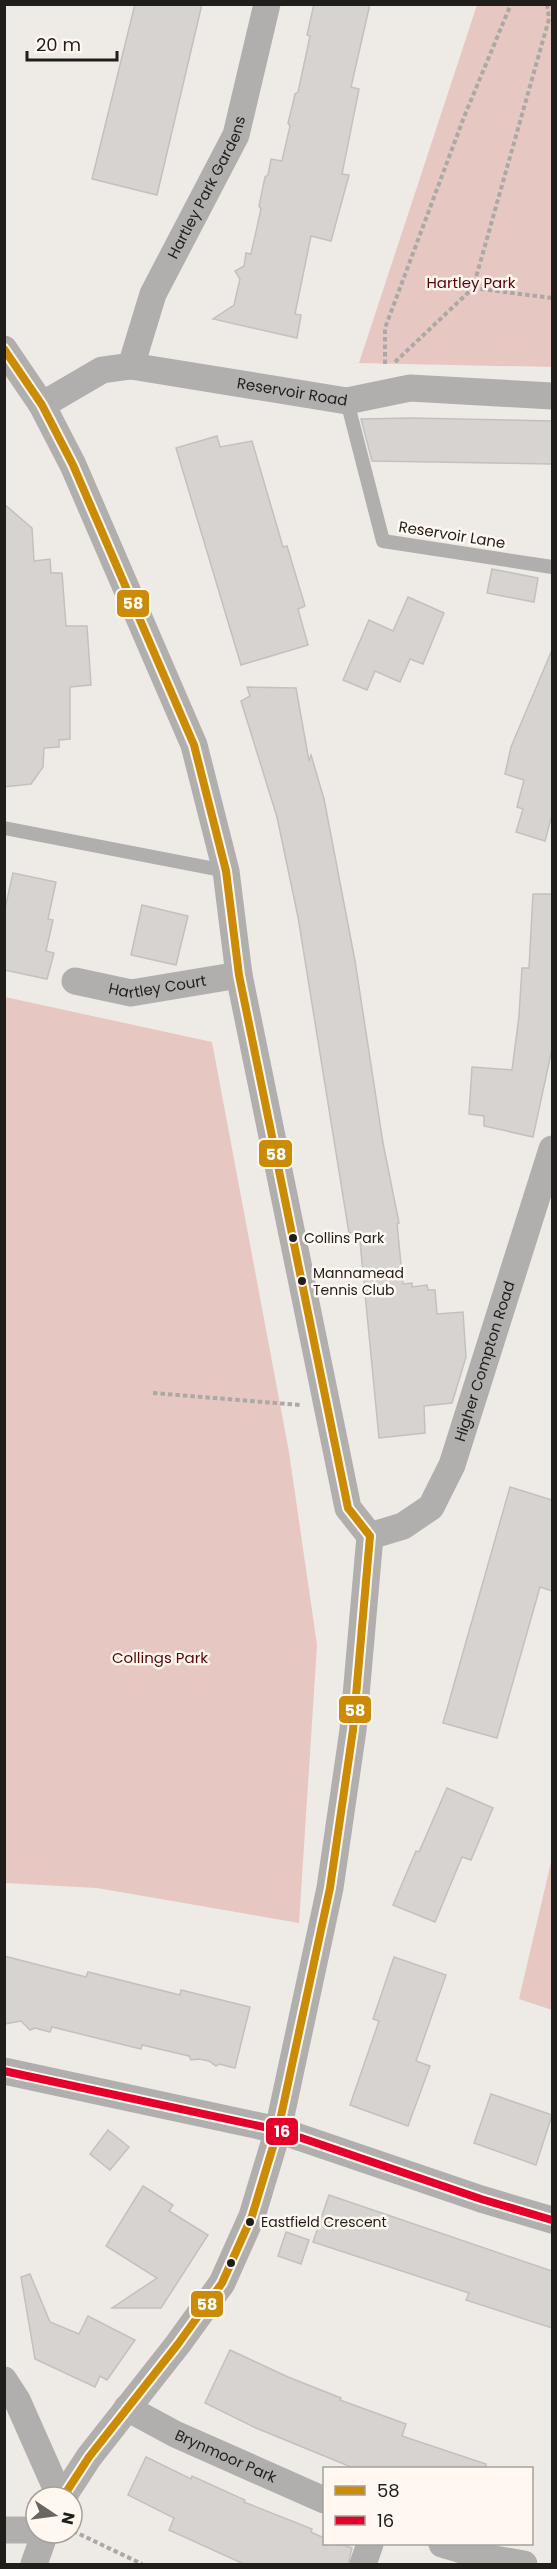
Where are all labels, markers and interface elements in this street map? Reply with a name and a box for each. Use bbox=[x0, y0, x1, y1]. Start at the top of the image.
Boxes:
scale bar bbox=[27, 24, 117, 62]
text: 20 m bbox=[36, 32, 81, 57]
street label: Hartley Park Gardens bbox=[162, 114, 250, 262]
park label: Hartley Park bbox=[426, 272, 516, 293]
street label: Reservoir Road bbox=[235, 372, 349, 411]
street label: Reservoir Lane bbox=[397, 516, 507, 553]
line badge: 58 bbox=[116, 589, 150, 618]
text: 58 bbox=[123, 592, 143, 615]
street label: Hartley Court bbox=[107, 970, 208, 1003]
line badge: 58 bbox=[258, 1139, 293, 1168]
text: 58 bbox=[266, 1143, 286, 1166]
place label: Collins Park bbox=[304, 1228, 385, 1248]
marker: Collins Park bbox=[287, 1232, 299, 1244]
place label: Mannamead Tennis Club bbox=[313, 1263, 404, 1300]
marker: Mannamead Tennis Club bbox=[296, 1275, 308, 1287]
street label: Higher Compton Road bbox=[449, 1278, 520, 1444]
park label: Collings Park bbox=[112, 1647, 208, 1668]
line badge: 58 bbox=[338, 1695, 372, 1724]
text: 58 bbox=[345, 1699, 365, 1722]
line badge: 16 bbox=[265, 2117, 299, 2146]
text: 16 bbox=[274, 2120, 290, 2143]
place label: Eastfield Crescent bbox=[261, 2212, 387, 2232]
marker: Eastfield Crescent bbox=[244, 2216, 256, 2228]
unlabelled marker bbox=[225, 2257, 237, 2269]
line badge: 58 bbox=[190, 2290, 224, 2318]
text: 58 bbox=[197, 2293, 217, 2316]
street label: Brynmoor Park bbox=[172, 2424, 280, 2488]
legend bbox=[323, 2467, 533, 2545]
text: 58 bbox=[377, 2478, 400, 2503]
north arrow bbox=[24, 2485, 84, 2545]
text: 16 bbox=[377, 2508, 394, 2533]
text: N bbox=[56, 2510, 81, 2527]

